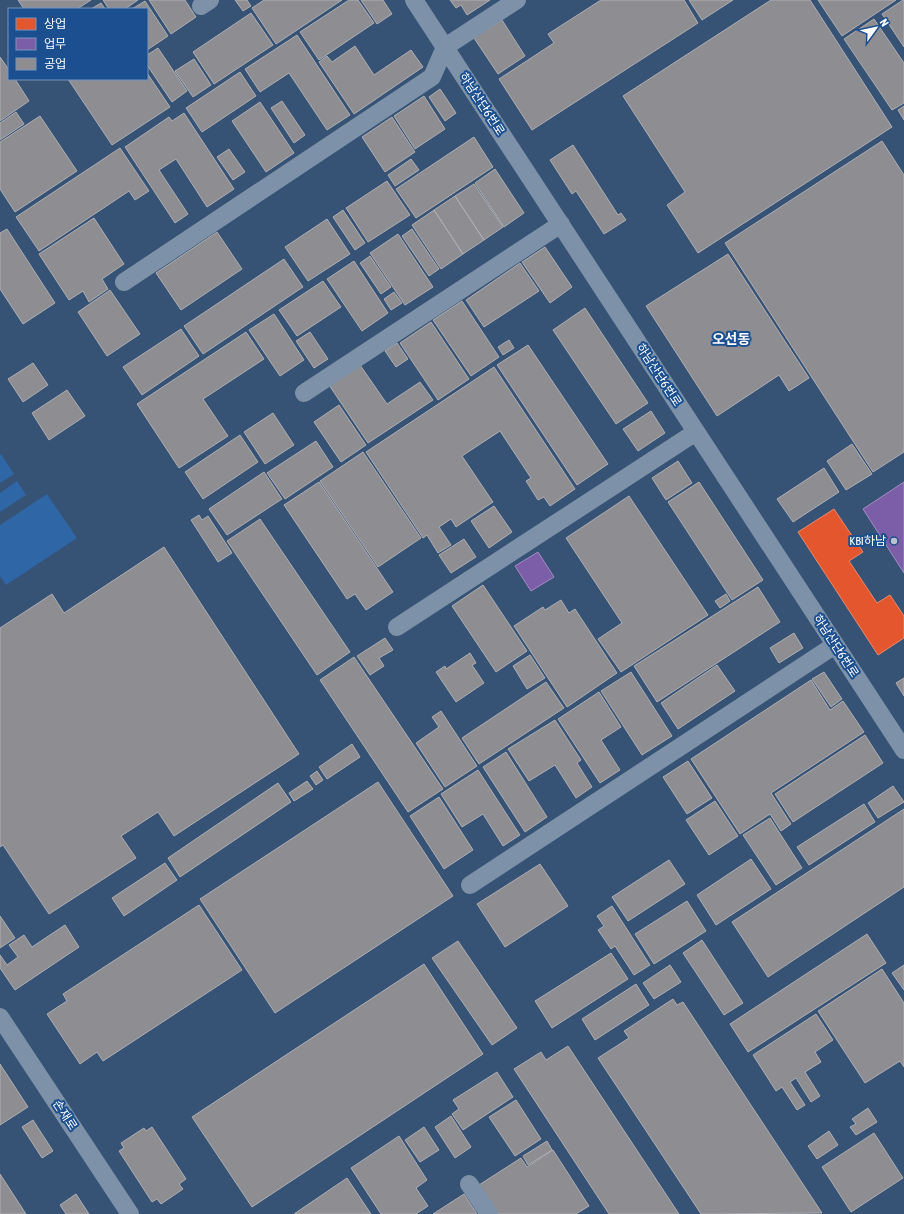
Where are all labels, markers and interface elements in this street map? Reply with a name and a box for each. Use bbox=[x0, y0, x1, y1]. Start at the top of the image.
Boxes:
legend bbox=[8, 8, 148, 80]
north arrow bbox=[856, 8, 896, 48]
text: 상업 bbox=[44, 17, 66, 31]
text: N bbox=[878, 17, 891, 29]
text: 업무 bbox=[44, 37, 66, 51]
text: 공업 bbox=[44, 57, 66, 71]
street label: 하남산단6번로 bbox=[457, 70, 507, 138]
district label: 오선동 bbox=[712, 331, 750, 347]
street label: 하남산단6번로 bbox=[634, 341, 684, 409]
place label: KBI하남 bbox=[849, 534, 886, 548]
marker: KBI하남 bbox=[889, 536, 899, 546]
street label: 하남산단6번로 bbox=[811, 612, 861, 680]
street label: 손재로 bbox=[50, 1097, 80, 1133]

